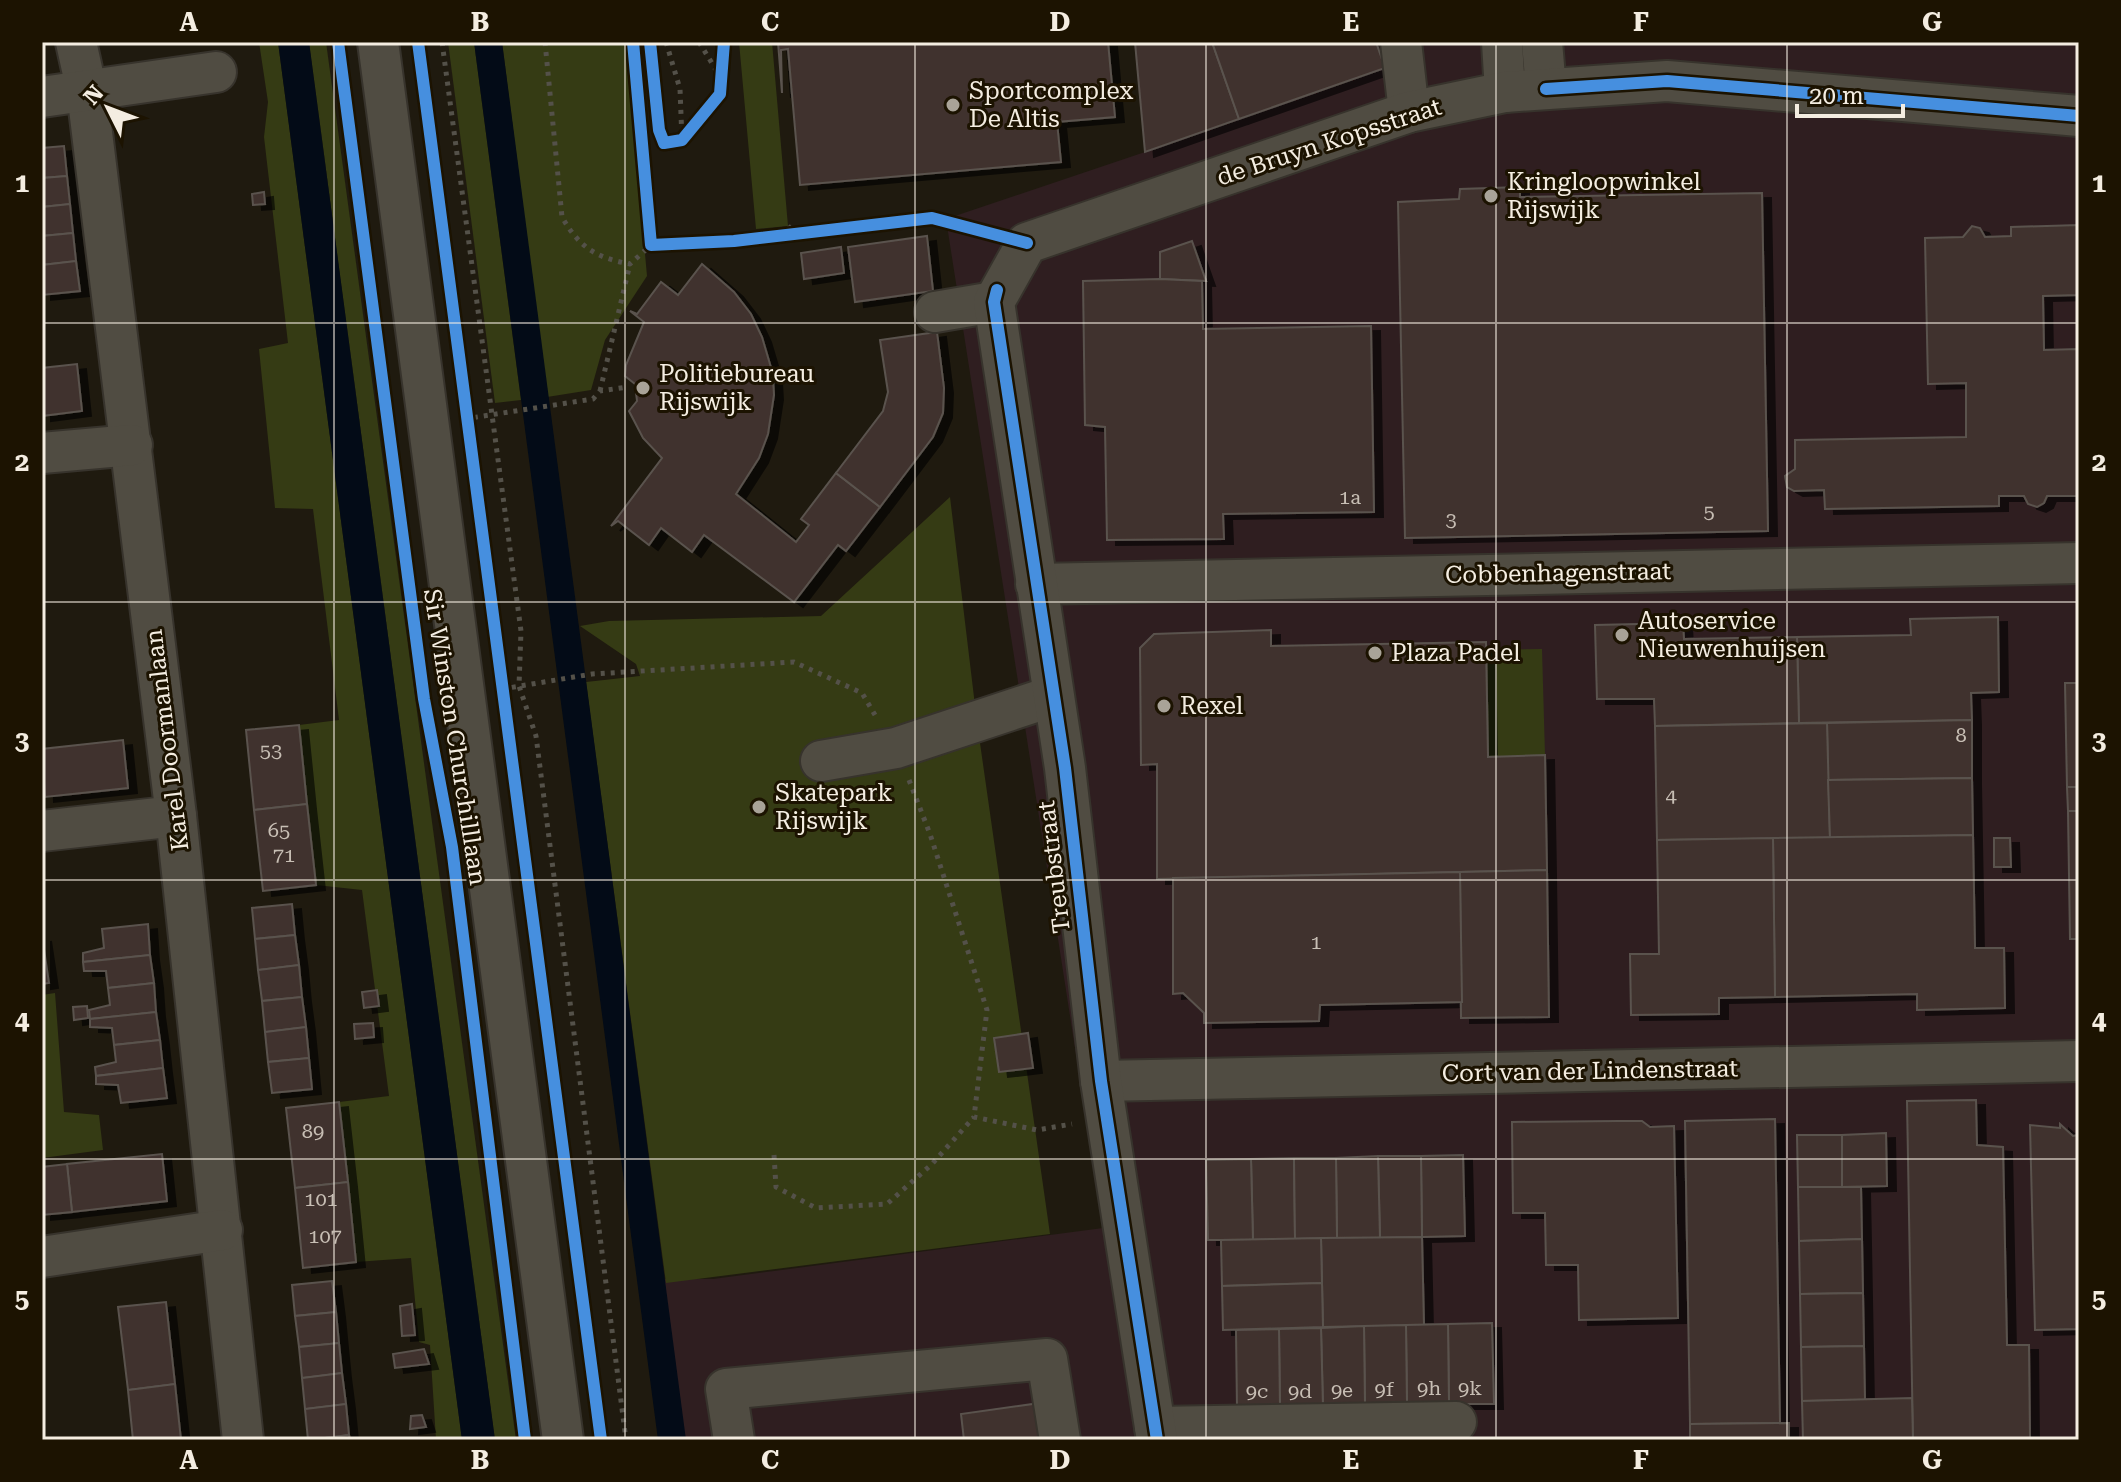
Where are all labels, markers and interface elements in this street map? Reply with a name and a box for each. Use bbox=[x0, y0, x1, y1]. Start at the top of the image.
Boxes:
text: A bbox=[180, 7, 199, 37]
text: B bbox=[471, 7, 489, 37]
text: C bbox=[761, 7, 779, 37]
text: D bbox=[1050, 7, 1070, 37]
text: E bbox=[1343, 7, 1359, 37]
text: F bbox=[1633, 7, 1649, 37]
text: G bbox=[1922, 7, 1942, 37]
north arrow bbox=[68, 68, 148, 148]
scale bar bbox=[1797, 68, 1903, 118]
place label: Sportcomplex De Altis bbox=[969, 77, 1133, 133]
text: N bbox=[79, 80, 109, 110]
text: 20 m bbox=[1809, 82, 1864, 110]
street label: de Bruyn Kopsstraat bbox=[1213, 92, 1445, 192]
marker: Sportcomplex De Altis bbox=[944, 96, 962, 114]
text: 1 bbox=[15, 168, 29, 198]
place label: Kringloopwinkel Rijswijk bbox=[1507, 168, 1701, 224]
text: 1 bbox=[2092, 168, 2106, 198]
marker: Kringloopwinkel Rijswijk bbox=[1482, 187, 1500, 205]
place label: Politiebureau Rijswijk bbox=[659, 360, 814, 416]
marker: Politiebureau Rijswijk bbox=[634, 379, 652, 397]
text: 2 bbox=[15, 447, 29, 477]
text: 2 bbox=[2092, 447, 2106, 477]
house number: 1a bbox=[1339, 485, 1361, 509]
house number: 5 bbox=[1703, 499, 1715, 523]
house number: 3 bbox=[1445, 507, 1457, 531]
street label: Cobbenhagenstraat bbox=[1445, 557, 1671, 589]
street label: Sir Winston Churchilllaan bbox=[418, 587, 492, 887]
place label: Autoservice Nieuwenhuijsen bbox=[1638, 607, 1826, 663]
marker: Autoservice Nieuwenhuijsen bbox=[1613, 626, 1631, 644]
street label: Karel Doormanlaan bbox=[140, 628, 194, 852]
place label: Plaza Padel bbox=[1391, 639, 1520, 667]
marker: Plaza Padel bbox=[1366, 644, 1384, 662]
place label: Rexel bbox=[1180, 692, 1243, 720]
marker: Rexel bbox=[1155, 697, 1173, 715]
house number: 8 bbox=[1955, 723, 1967, 747]
text: 3 bbox=[15, 726, 29, 756]
text: 3 bbox=[2092, 726, 2106, 756]
house number: 53 bbox=[260, 738, 282, 762]
place label: Skatepark Rijswijk bbox=[775, 779, 893, 835]
house number: 4 bbox=[1665, 783, 1677, 807]
marker: Skatepark Rijswijk bbox=[750, 798, 768, 816]
street label: Treubstraat bbox=[1032, 799, 1076, 935]
house number: 65 bbox=[268, 818, 290, 842]
house number: 71 bbox=[273, 843, 295, 867]
house number: 1 bbox=[1310, 930, 1322, 954]
text: 4 bbox=[15, 1005, 30, 1035]
text: 4 bbox=[2092, 1005, 2107, 1035]
street label: Cort van der Lindenstraat bbox=[1442, 1054, 1738, 1088]
house number: 89 bbox=[302, 1119, 324, 1143]
house number: 101 bbox=[304, 1187, 338, 1211]
house number: 107 bbox=[308, 1224, 342, 1248]
text: 5 bbox=[15, 1284, 29, 1314]
text: 5 bbox=[2092, 1284, 2106, 1314]
house number: 9h bbox=[1417, 1376, 1441, 1400]
house number: 9k bbox=[1458, 1376, 1482, 1400]
house number: 9f bbox=[1375, 1377, 1395, 1401]
house number: 9e bbox=[1331, 1378, 1353, 1402]
house number: 9c bbox=[1246, 1379, 1268, 1403]
house number: 9d bbox=[1288, 1379, 1312, 1403]
text: A bbox=[180, 1445, 199, 1475]
text: B bbox=[471, 1445, 489, 1475]
text: C bbox=[761, 1445, 779, 1475]
text: D bbox=[1050, 1445, 1070, 1475]
text: E bbox=[1343, 1445, 1359, 1475]
text: F bbox=[1633, 1445, 1649, 1475]
text: G bbox=[1922, 1445, 1942, 1475]

